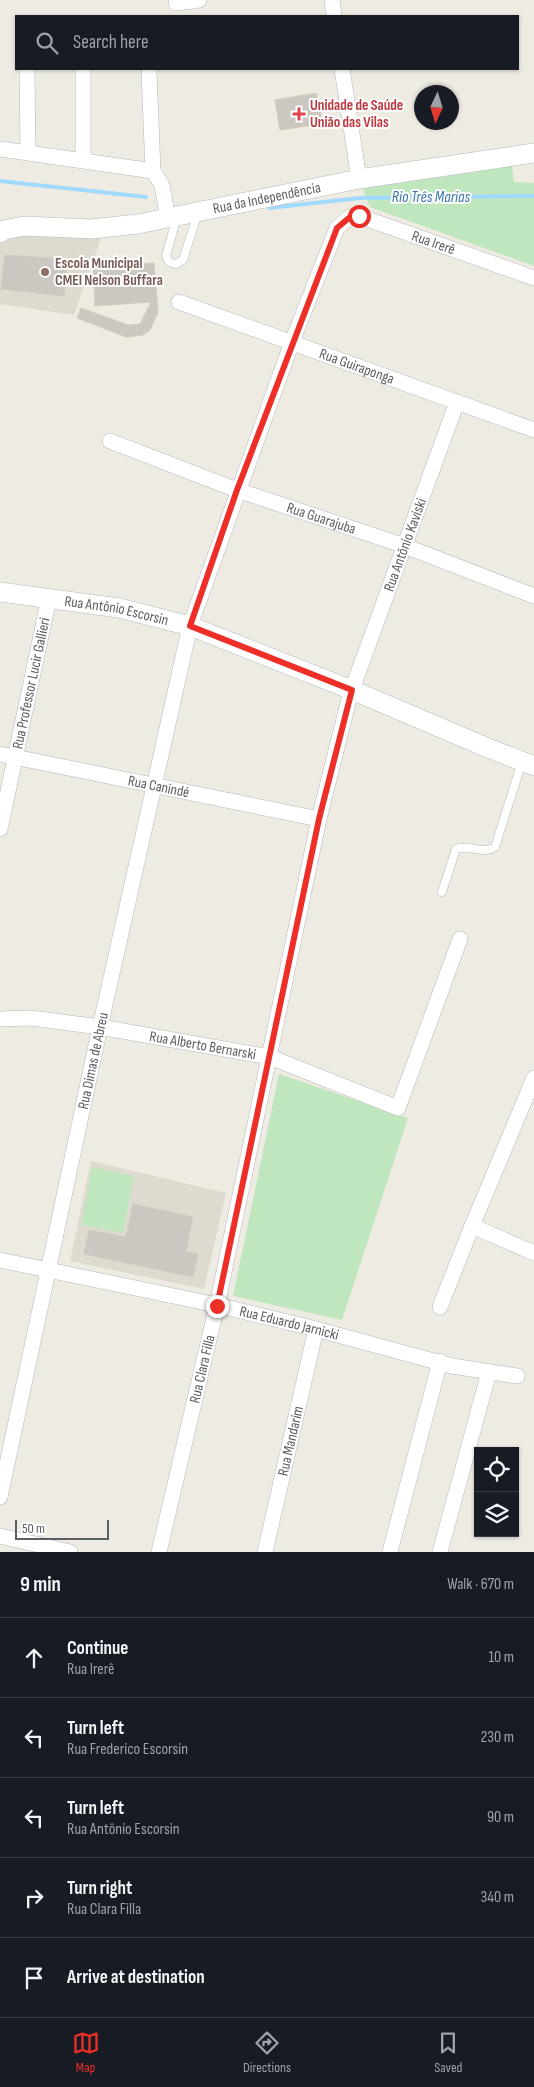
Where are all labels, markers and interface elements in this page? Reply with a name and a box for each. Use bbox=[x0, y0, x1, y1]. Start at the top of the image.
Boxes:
search box bbox=[15, 15, 519, 70]
icon: search bbox=[33, 29, 61, 57]
text: Search here bbox=[73, 31, 149, 54]
north arrow bbox=[414, 85, 459, 130]
place label: Unidade de Saúde União das Vilas bbox=[310, 96, 403, 132]
marker: Unidade de Saúde União das Vilas bbox=[292, 107, 306, 121]
street label: Rua da Independência bbox=[211, 178, 322, 218]
water label: Rio Três Marias bbox=[392, 188, 471, 207]
route start bbox=[348, 205, 371, 228]
street label: Rua Irerê bbox=[409, 226, 458, 259]
place label: Escola Municipal CMEI Nelson Buffara bbox=[55, 254, 163, 290]
marker: Escola Municipal CMEI Nelson Buffara bbox=[39, 266, 51, 278]
street label: Rua Guiraponga bbox=[317, 344, 397, 388]
street label: Rua Antônio Kaviski bbox=[379, 495, 431, 594]
street label: Rua Guarajuba bbox=[284, 498, 359, 539]
street label: Rua Antônio Escorsin bbox=[63, 591, 171, 630]
street label: Rua Professor Lucir Gallieri bbox=[8, 616, 54, 751]
street label: Rua Canindé bbox=[126, 771, 191, 802]
street label: Rua Dimas de Abreu bbox=[73, 1010, 113, 1111]
street label: Rua Alberto Bernarski bbox=[148, 1026, 258, 1064]
route end bbox=[206, 1295, 229, 1318]
street label: Rua Eduardo Jarnicki bbox=[238, 1301, 341, 1344]
street label: Rua Clara Filla bbox=[185, 1333, 219, 1405]
street label: Rua Mandarim bbox=[273, 1404, 308, 1478]
map controls bbox=[474, 1447, 519, 1537]
button: locate bbox=[474, 1447, 519, 1492]
button: layers bbox=[474, 1492, 519, 1537]
scale bar bbox=[15, 1517, 109, 1540]
text: 50 m bbox=[22, 1520, 45, 1537]
text: 9 min bbox=[20, 1572, 61, 1597]
text: Walk · 670 m bbox=[447, 1575, 514, 1594]
text: Continue bbox=[67, 1637, 128, 1660]
icon: ahead bbox=[20, 1644, 48, 1672]
text: 10 m bbox=[488, 1648, 514, 1667]
text: Rua Irerê bbox=[67, 1660, 115, 1679]
text: Turn left bbox=[67, 1717, 124, 1740]
icon: left bbox=[20, 1724, 48, 1752]
text: 230 m bbox=[481, 1728, 514, 1747]
text: Rua Frederico Escorsin bbox=[67, 1740, 188, 1759]
text: Turn left bbox=[67, 1797, 124, 1820]
icon: left bbox=[20, 1804, 48, 1832]
text: 90 m bbox=[487, 1808, 514, 1827]
text: Rua Antônio Escorsin bbox=[67, 1820, 180, 1839]
text: Turn right bbox=[67, 1877, 132, 1900]
icon: right bbox=[20, 1884, 48, 1912]
text: 340 m bbox=[481, 1888, 514, 1907]
text: Rua Clara Filla bbox=[67, 1900, 141, 1919]
icon: arrive bbox=[20, 1964, 48, 1992]
text: Arrive at destination bbox=[67, 1966, 205, 1989]
tab: Map bbox=[72, 2029, 100, 2076]
tab: Directions bbox=[243, 2029, 291, 2076]
tab: Saved bbox=[434, 2029, 462, 2076]

